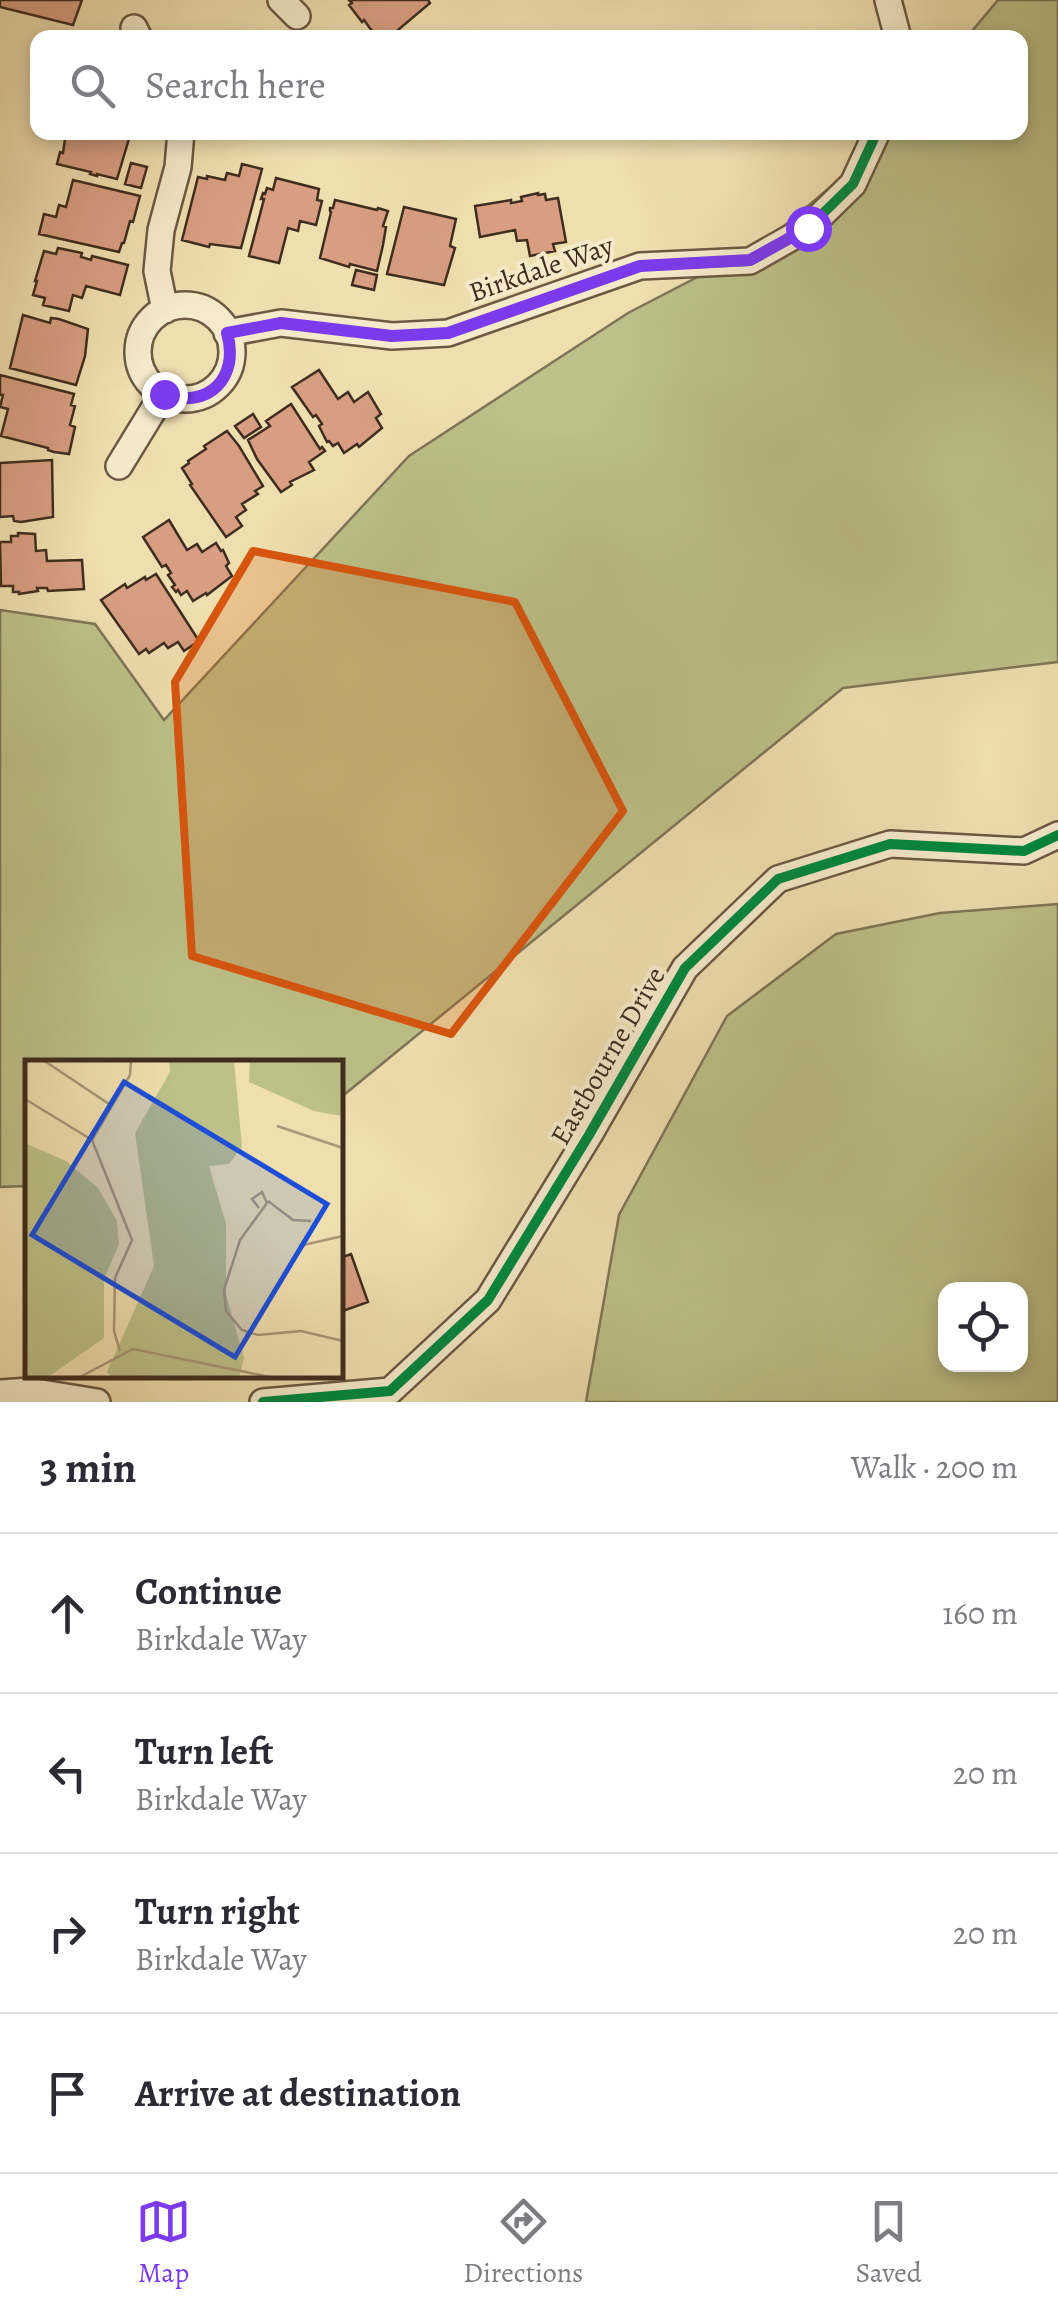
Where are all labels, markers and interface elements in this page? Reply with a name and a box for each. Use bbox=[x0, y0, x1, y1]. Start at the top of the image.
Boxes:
search box bbox=[30, 30, 1028, 140]
icon: search bbox=[65, 58, 120, 113]
text: Search here bbox=[145, 59, 326, 111]
route start bbox=[786, 206, 832, 252]
street label: Birkdale Way bbox=[464, 226, 619, 311]
route end bbox=[142, 372, 188, 418]
street label: Eastbourne Drive bbox=[542, 960, 674, 1152]
inset map bbox=[25, 1060, 342, 1377]
map controls bbox=[938, 1282, 1028, 1372]
button: locate bbox=[938, 1282, 1028, 1372]
text: 3 min bbox=[40, 1439, 136, 1496]
text: Walk · 200 m bbox=[851, 1445, 1018, 1489]
text: Continue bbox=[135, 1565, 282, 1617]
icon: ahead bbox=[40, 1586, 95, 1641]
text: 160 m bbox=[942, 1591, 1018, 1635]
text: Birkdale Way bbox=[135, 1617, 307, 1661]
text: Turn left bbox=[135, 1725, 274, 1777]
icon: left bbox=[40, 1746, 95, 1801]
text: 20 m bbox=[953, 1751, 1018, 1795]
text: Birkdale Way bbox=[135, 1777, 307, 1821]
text: Turn right bbox=[135, 1885, 300, 1937]
icon: right bbox=[40, 1906, 95, 1961]
text: 20 m bbox=[953, 1911, 1018, 1955]
text: Birkdale Way bbox=[135, 1937, 307, 1981]
icon: arrive bbox=[40, 2066, 95, 2121]
text: Arrive at destination bbox=[135, 2067, 461, 2119]
tab: Map bbox=[136, 2194, 191, 2292]
tab: Directions bbox=[463, 2194, 583, 2292]
tab: Saved bbox=[856, 2194, 922, 2292]

